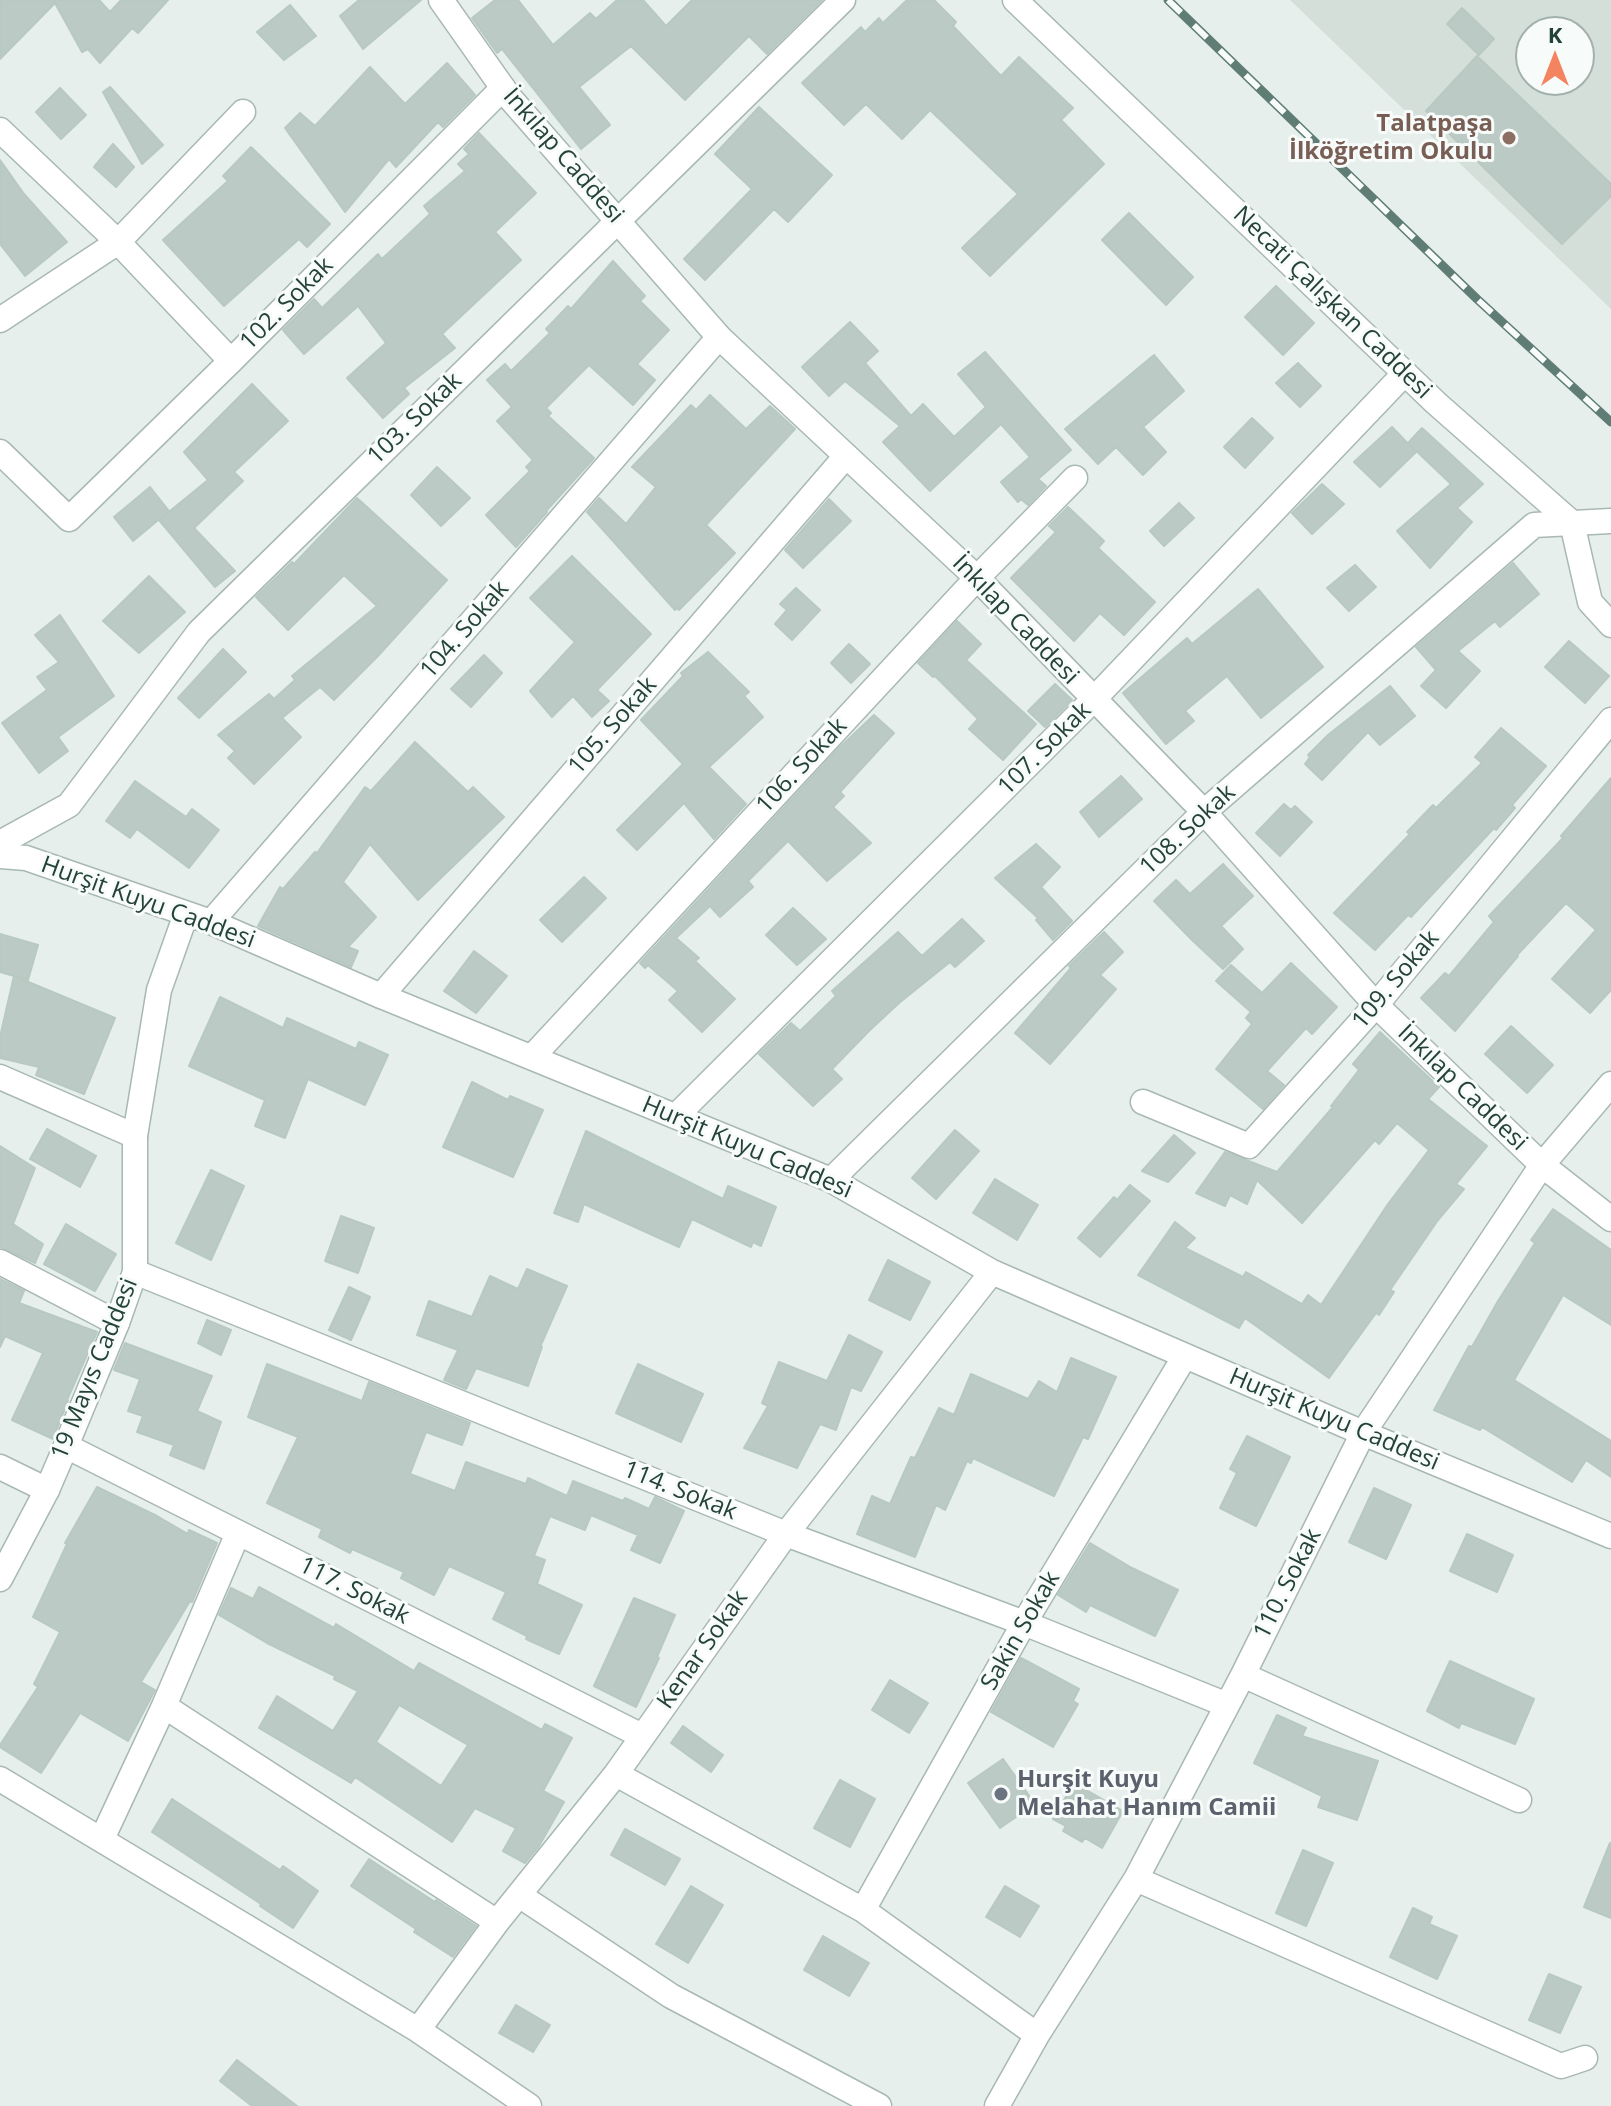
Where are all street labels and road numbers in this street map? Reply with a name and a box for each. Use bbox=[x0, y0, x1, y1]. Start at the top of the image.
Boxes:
street label: İnkılap Caddesi bbox=[497, 83, 629, 229]
street label: Necati Çalışkan Caddesi bbox=[1227, 201, 1437, 405]
street label: 102. Sokak bbox=[234, 251, 340, 357]
street label: 103. Sokak bbox=[362, 367, 468, 471]
street label: İnkılap Caddesi bbox=[946, 549, 1084, 691]
street label: 104. Sokak bbox=[415, 575, 515, 685]
street label: 105. Sokak bbox=[563, 671, 663, 781]
street label: 107. Sokak bbox=[992, 696, 1098, 802]
street label: 106. Sokak bbox=[751, 712, 853, 820]
street label: 108. Sokak bbox=[1134, 779, 1242, 881]
street label: Hurşit Kuyu Caddesi bbox=[37, 851, 259, 955]
street label: 109. Sokak bbox=[1346, 925, 1446, 1035]
street label: İnkılap Caddesi bbox=[1391, 1019, 1533, 1157]
street label: Hurşit Kuyu Caddesi bbox=[637, 1091, 857, 1205]
street label: 19 Mayıs Caddesi bbox=[45, 1274, 145, 1464]
street label: Hurşit Kuyu Caddesi bbox=[1224, 1363, 1444, 1477]
street label: 114. Sokak bbox=[619, 1455, 741, 1527]
street label: 110. Sokak bbox=[1248, 1524, 1328, 1644]
street label: 117. Sokak bbox=[294, 1551, 414, 1631]
street label: Sakin Sokak bbox=[975, 1567, 1067, 1695]
street label: Kenar Sokak bbox=[652, 1585, 754, 1715]

